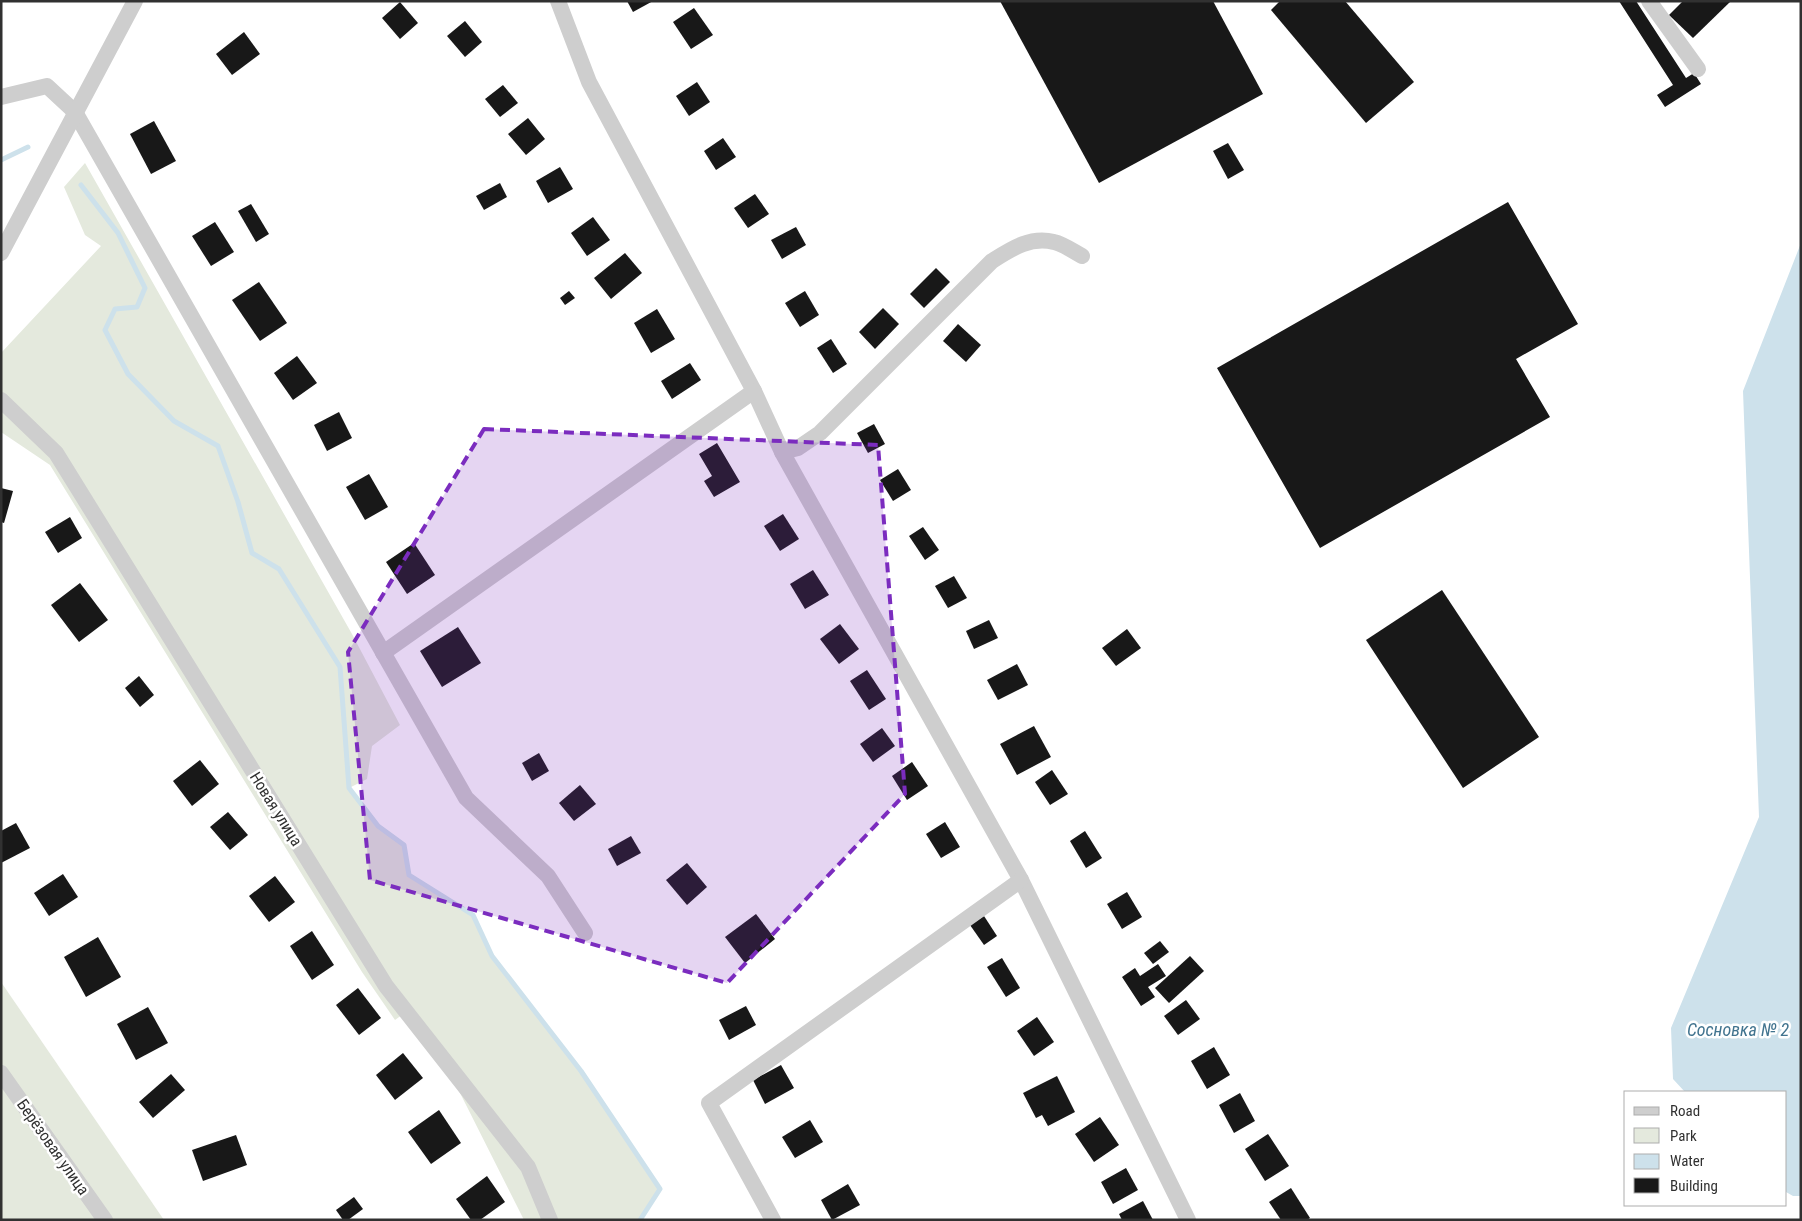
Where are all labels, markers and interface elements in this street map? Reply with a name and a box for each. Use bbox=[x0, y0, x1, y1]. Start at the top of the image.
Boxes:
street label: Новая улица bbox=[246, 768, 306, 850]
water label: Сосновка № 2 bbox=[1687, 1019, 1789, 1040]
legend bbox=[1624, 1091, 1787, 1206]
street label: Берёзовая улица bbox=[13, 1095, 93, 1199]
text: Road bbox=[1670, 1102, 1700, 1120]
text: Park bbox=[1670, 1127, 1697, 1145]
text: Water bbox=[1670, 1152, 1705, 1170]
text: Building bbox=[1670, 1177, 1718, 1195]

